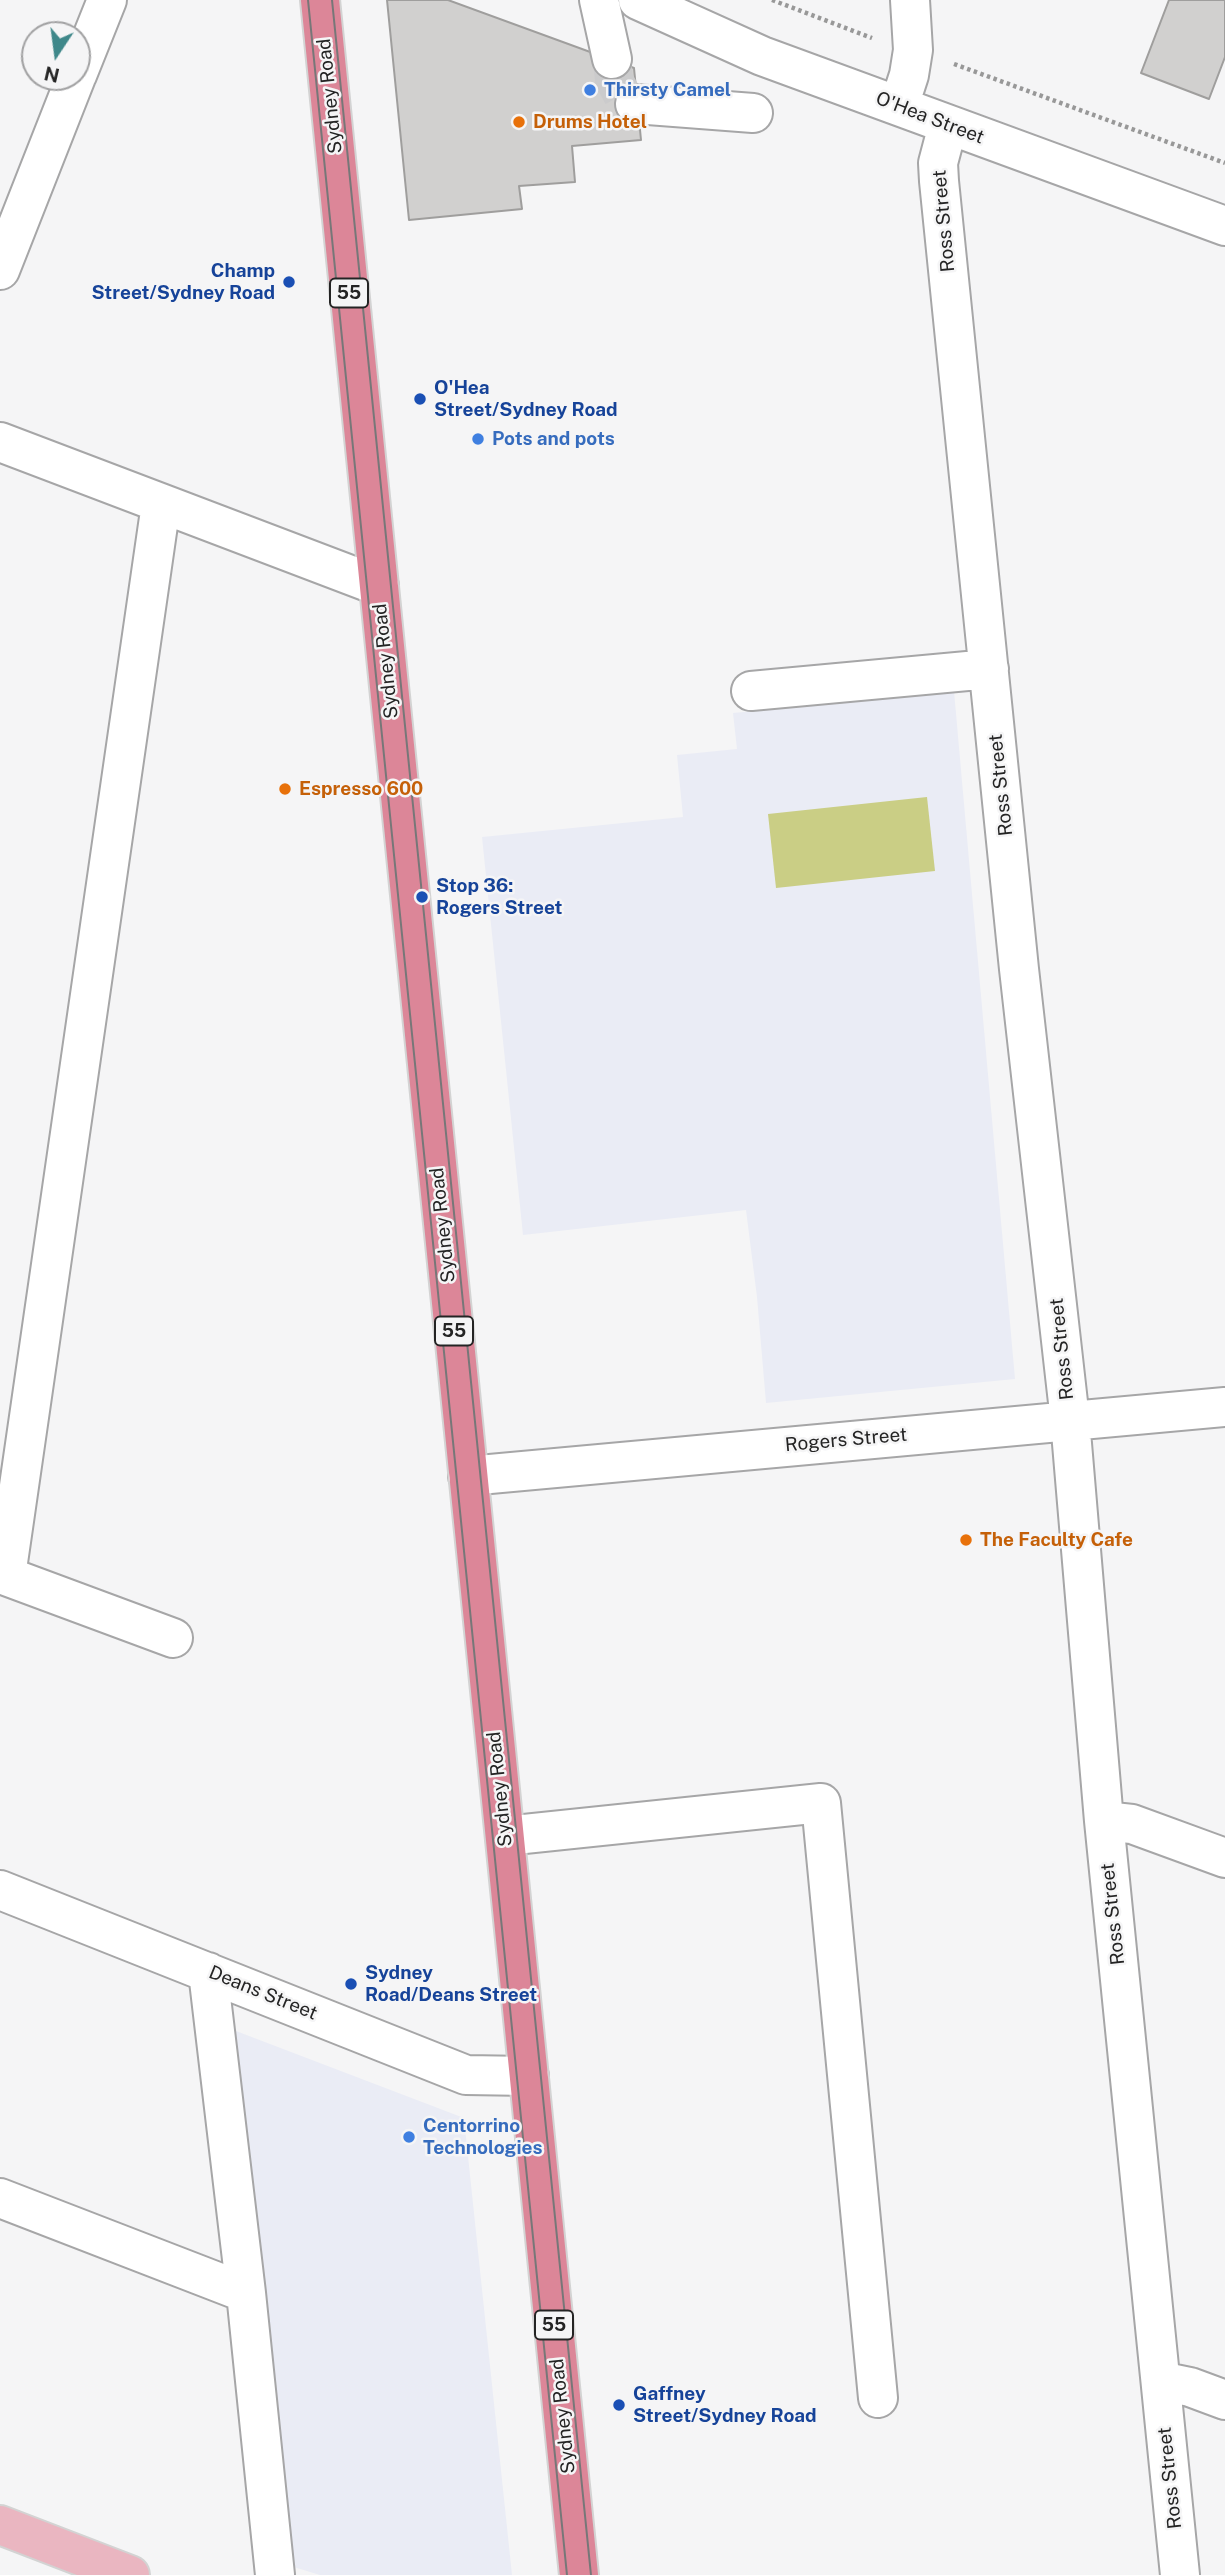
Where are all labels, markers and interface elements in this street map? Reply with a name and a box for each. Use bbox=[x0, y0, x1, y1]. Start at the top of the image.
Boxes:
north arrow bbox=[21, 21, 91, 91]
street label: Sydney Road bbox=[313, 37, 347, 155]
text: N bbox=[42, 62, 61, 87]
place label: Thirsty Camel bbox=[604, 79, 731, 101]
marker: Thirsty Camel bbox=[582, 82, 598, 98]
street label: O'Hea Street bbox=[873, 87, 987, 149]
place label: Drums Hotel bbox=[533, 111, 647, 133]
marker: Drums Hotel bbox=[511, 114, 527, 130]
street label: Ross Street bbox=[928, 169, 960, 273]
place label: Champ Street/Sydney Road bbox=[91, 260, 275, 304]
marker: Champ Street/Sydney Road bbox=[281, 274, 297, 290]
road number: 55 bbox=[330, 278, 368, 307]
place label: O'Hea Street/Sydney Road bbox=[434, 377, 618, 421]
marker: O'Hea Street/Sydney Road bbox=[412, 391, 428, 407]
place label: Pots and pots bbox=[492, 428, 615, 450]
marker: Pots and pots bbox=[470, 431, 486, 447]
street label: Sydney Road bbox=[369, 602, 403, 720]
street label: Ross Street bbox=[984, 733, 1018, 837]
place label: Espresso 600 bbox=[299, 778, 423, 800]
marker: Espresso 600 bbox=[277, 781, 293, 797]
place label: Stop 36: Rogers Street bbox=[436, 875, 563, 919]
marker: Stop 36: Rogers Street bbox=[414, 889, 430, 905]
street label: Sydney Road bbox=[426, 1166, 460, 1284]
street label: Ross Street bbox=[1045, 1297, 1079, 1401]
road number: 55 bbox=[435, 1316, 473, 1346]
street label: Rogers Street bbox=[784, 1423, 908, 1457]
place label: The Faculty Cafe bbox=[980, 1529, 1133, 1551]
marker: The Faculty Cafe bbox=[958, 1532, 974, 1548]
street label: Sydney Road bbox=[483, 1730, 517, 1848]
street label: Ross Street bbox=[1096, 1862, 1130, 1966]
street label: Deans Street bbox=[205, 1961, 321, 2025]
place label: Sydney Road/Deans Street bbox=[365, 1962, 537, 2006]
marker: Sydney Road/Deans Street bbox=[343, 1976, 359, 1992]
place label: Centorrino Technologies bbox=[423, 2115, 542, 2159]
marker: Centorrino Technologies bbox=[401, 2129, 417, 2145]
road number: 55 bbox=[535, 2311, 573, 2340]
street label: Sydney Road bbox=[546, 2357, 580, 2475]
place label: Gaffney Street/Sydney Road bbox=[633, 2383, 817, 2427]
marker: Gaffney Street/Sydney Road bbox=[611, 2397, 627, 2413]
street label: Ross Street bbox=[1153, 2426, 1187, 2530]

